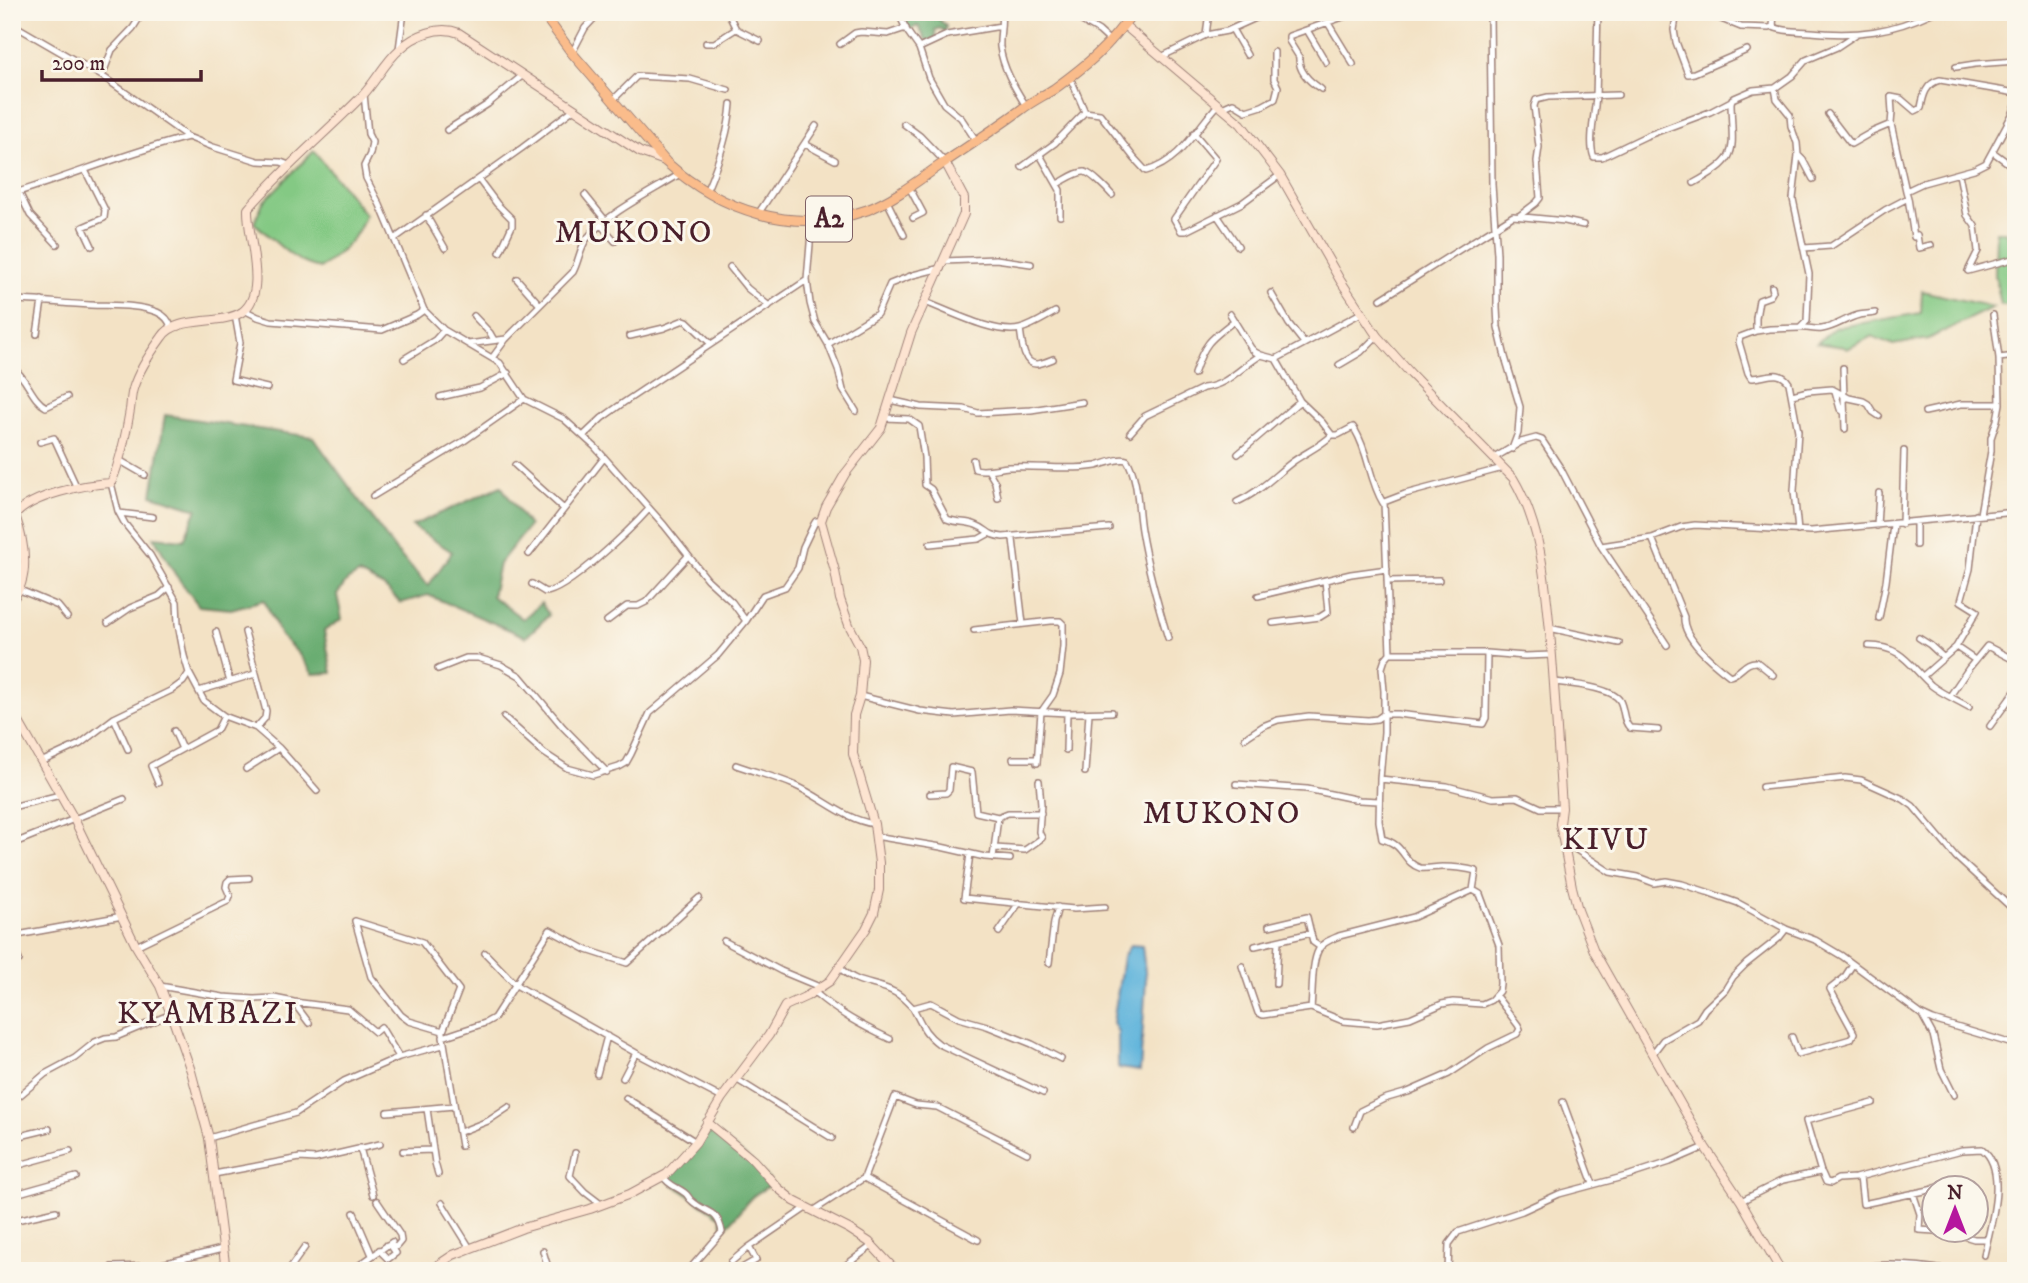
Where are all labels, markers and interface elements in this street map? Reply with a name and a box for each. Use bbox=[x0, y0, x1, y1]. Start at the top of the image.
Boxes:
scale bar bbox=[42, 38, 201, 82]
text: 200 m bbox=[52, 51, 105, 77]
road number: A2 bbox=[806, 196, 852, 242]
district label: MUKONO bbox=[555, 213, 713, 253]
district label: MUKONO bbox=[1143, 794, 1301, 834]
district label: KIVU bbox=[1562, 820, 1650, 860]
district label: KYAMBAZI bbox=[117, 994, 299, 1034]
north arrow bbox=[1920, 1174, 1990, 1244]
text: N bbox=[1947, 1182, 1963, 1205]

